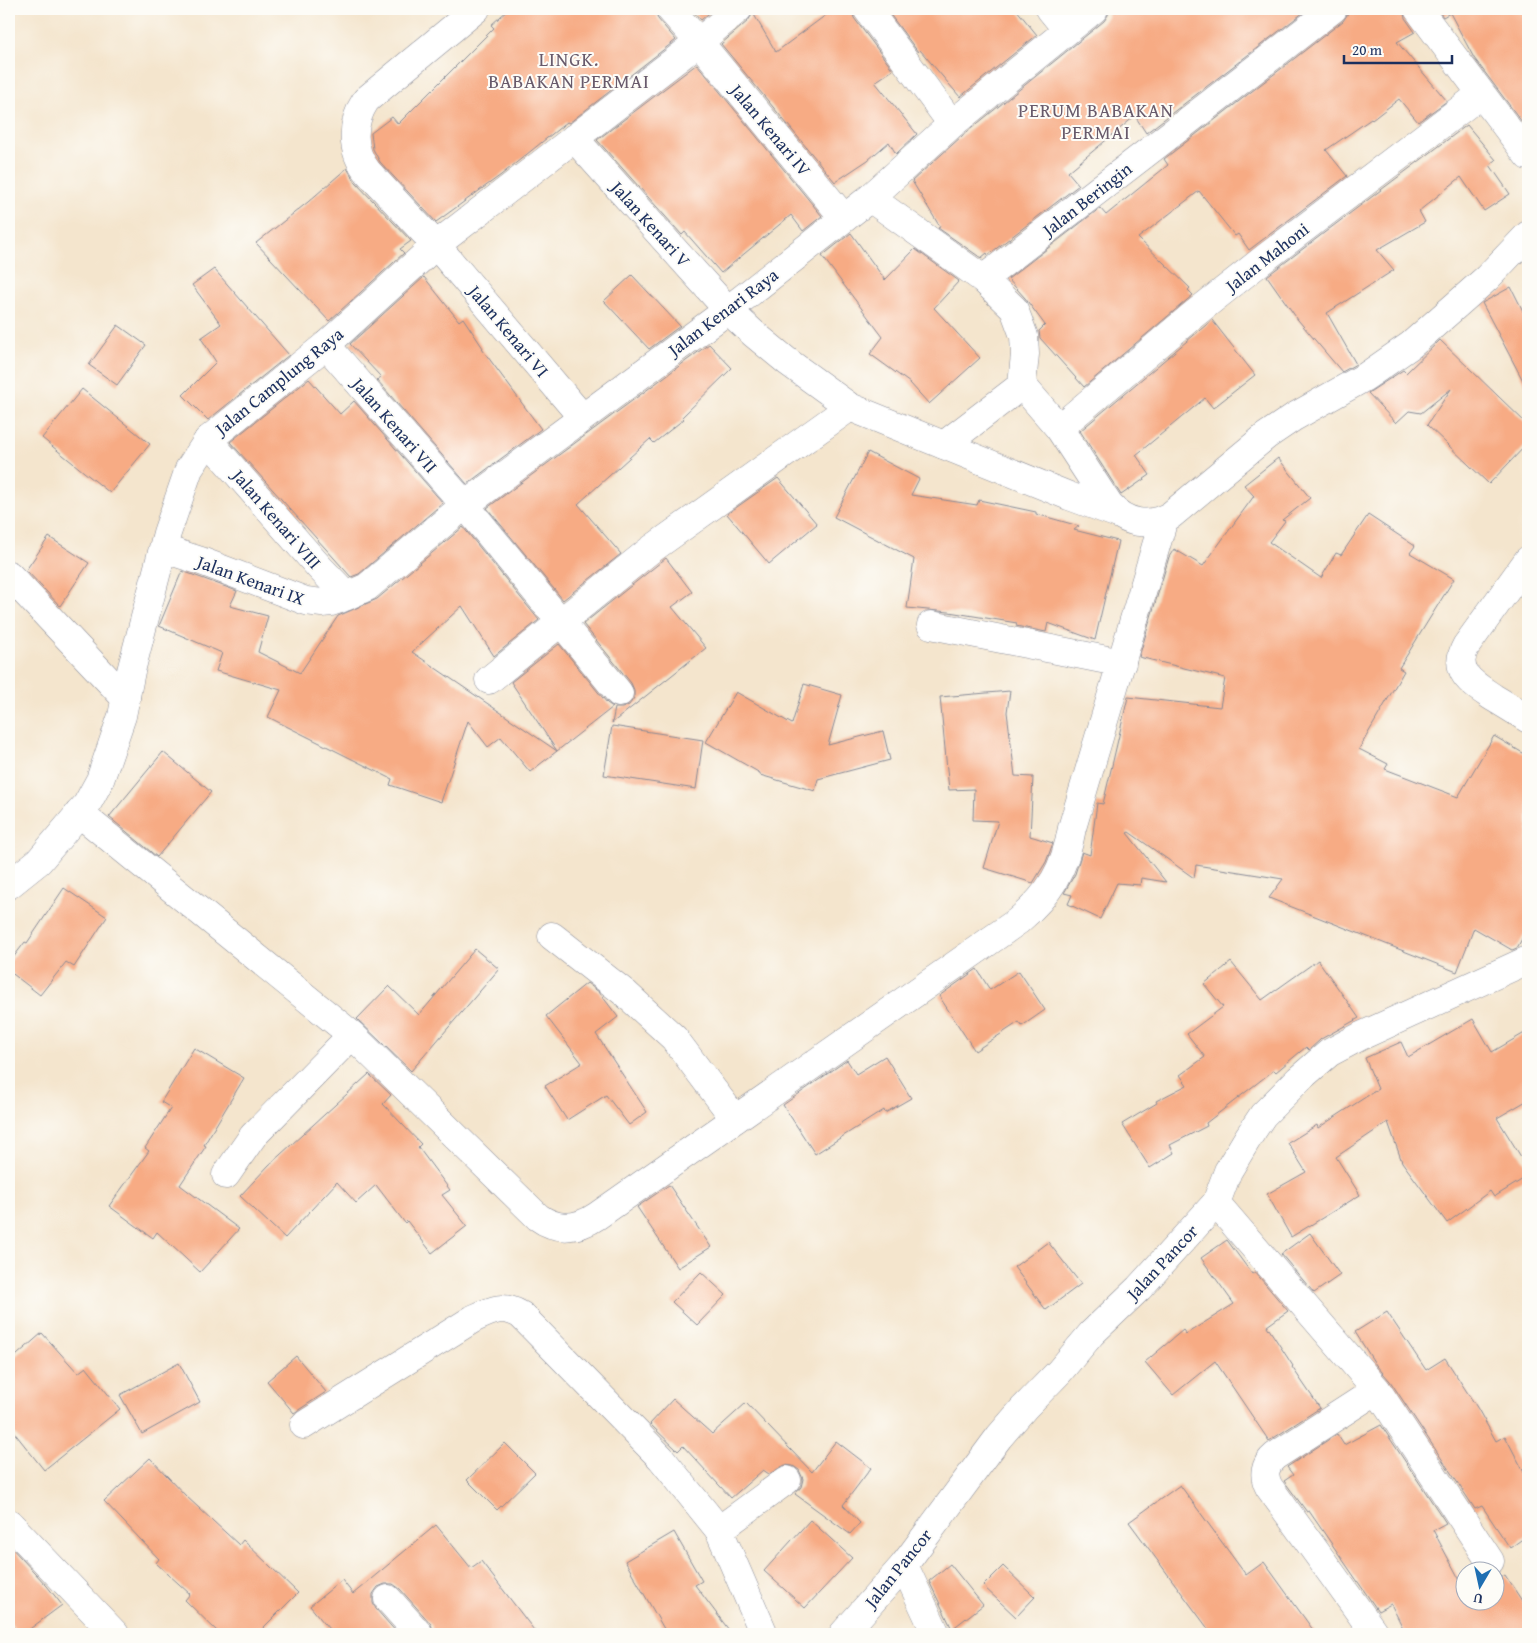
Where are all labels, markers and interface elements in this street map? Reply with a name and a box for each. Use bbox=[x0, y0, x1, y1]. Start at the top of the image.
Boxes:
scale bar bbox=[1344, 32, 1452, 64]
text: 20 m bbox=[1352, 39, 1383, 60]
district label: LINGK. BABAKAN PERMAI bbox=[488, 45, 650, 95]
street label: Jalan Kenari IV bbox=[723, 76, 818, 182]
district label: PERUM BABAKAN PERMAI bbox=[1018, 96, 1174, 146]
street label: Jalan Beringin bbox=[1035, 155, 1138, 244]
street label: Jalan Kenari V bbox=[604, 173, 697, 273]
street label: Jalan Mahoni bbox=[1218, 216, 1315, 300]
street label: Jalan Kenari Raya bbox=[661, 261, 784, 364]
street label: Jalan Kenari VI bbox=[461, 277, 556, 383]
street label: Jalan Camplung Raya bbox=[207, 320, 349, 443]
street label: Jalan Kenari VII bbox=[345, 370, 444, 479]
street label: Jalan Kenari VIII bbox=[225, 462, 328, 575]
street label: Jalan Kenari IX bbox=[192, 547, 309, 612]
street label: Jalan Pancor bbox=[1118, 1218, 1205, 1307]
street label: Jalan Pancor bbox=[856, 1522, 939, 1615]
north arrow bbox=[1454, 1560, 1504, 1610]
text: U bbox=[1471, 1588, 1484, 1609]

